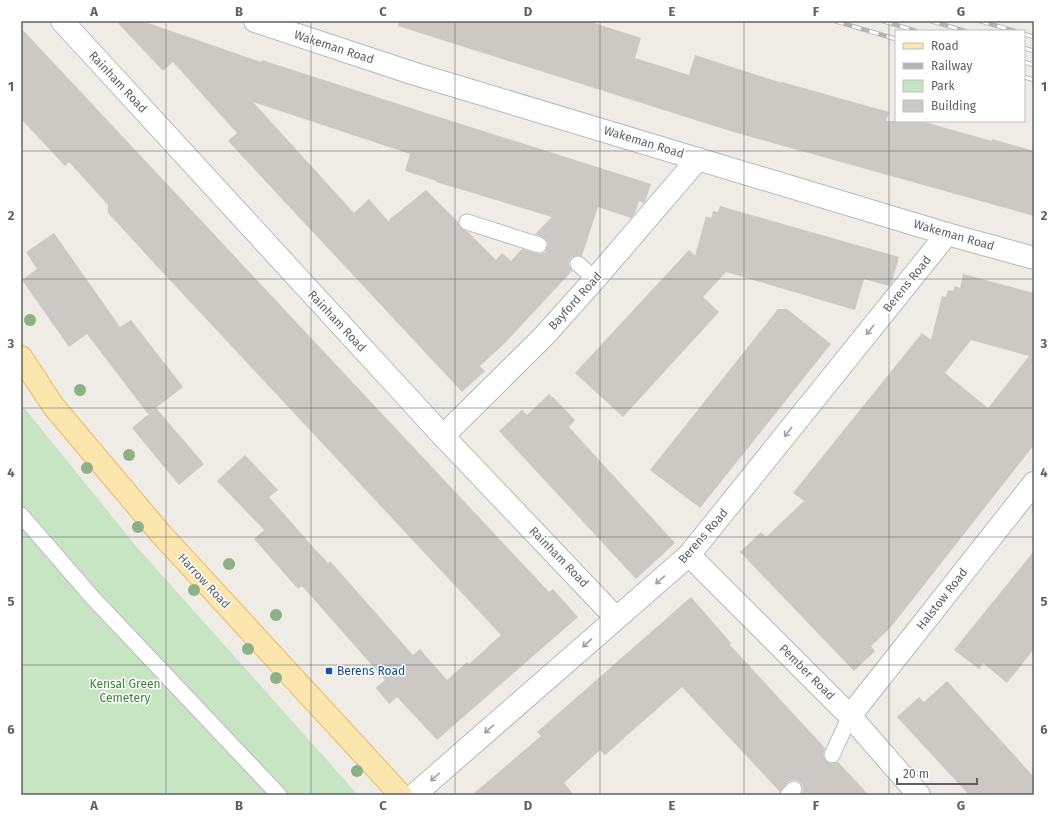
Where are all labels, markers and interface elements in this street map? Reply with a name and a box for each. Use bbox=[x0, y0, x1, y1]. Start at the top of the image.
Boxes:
text: A bbox=[89, 4, 98, 19]
text: B bbox=[235, 4, 243, 19]
text: C bbox=[379, 4, 387, 19]
text: D bbox=[524, 4, 533, 19]
text: E bbox=[669, 4, 676, 19]
text: F bbox=[813, 4, 820, 19]
text: G bbox=[957, 4, 965, 19]
street label: Wakeman Road bbox=[292, 27, 376, 67]
legend bbox=[895, 30, 1025, 122]
text: Road bbox=[931, 39, 959, 53]
street label: Rainham Road bbox=[86, 48, 150, 116]
text: Railway bbox=[931, 59, 972, 73]
text: 1 bbox=[8, 79, 14, 94]
text: Park bbox=[931, 79, 955, 93]
text: 1 bbox=[1041, 79, 1047, 94]
text: Building bbox=[931, 99, 977, 113]
street label: Wakeman Road bbox=[602, 123, 686, 161]
text: 2 bbox=[8, 208, 15, 223]
text: 2 bbox=[1041, 208, 1048, 223]
street label: Wakeman Road bbox=[912, 217, 996, 253]
street label: Berens Road bbox=[880, 253, 934, 315]
street label: Bayford Road bbox=[545, 269, 605, 333]
street label: Rainham Road bbox=[305, 287, 369, 355]
one-way arrow bbox=[865, 325, 874, 336]
text: 3 bbox=[7, 336, 15, 351]
text: 3 bbox=[1040, 336, 1048, 351]
one-way arrow bbox=[784, 426, 793, 437]
text: 4 bbox=[7, 465, 15, 480]
text: 4 bbox=[1040, 465, 1048, 480]
street label: Berens Road bbox=[675, 506, 731, 566]
street label: Rainham Road bbox=[527, 524, 591, 590]
street label: Harrow Road bbox=[175, 551, 233, 611]
street label: Halstow Road bbox=[914, 565, 970, 633]
one-way arrow bbox=[654, 576, 665, 585]
text: 5 bbox=[8, 594, 15, 609]
text: 5 bbox=[1041, 594, 1048, 609]
one-way arrow bbox=[581, 639, 592, 648]
street label: Pember Road bbox=[776, 641, 838, 703]
place label: Berens Road bbox=[337, 664, 405, 678]
marker: Berens Road bbox=[324, 666, 334, 676]
park label: Kensal Green Cemetery bbox=[89, 677, 161, 705]
text: 6 bbox=[7, 722, 15, 737]
text: 6 bbox=[1040, 722, 1048, 737]
one-way arrow bbox=[484, 725, 494, 734]
scale bar bbox=[897, 760, 977, 786]
text: 20 m bbox=[903, 767, 929, 781]
one-way arrow bbox=[429, 773, 440, 782]
text: A bbox=[89, 798, 98, 813]
text: B bbox=[235, 798, 243, 813]
text: C bbox=[379, 798, 387, 813]
text: D bbox=[524, 798, 533, 813]
text: E bbox=[669, 798, 676, 813]
text: F bbox=[813, 798, 820, 813]
text: G bbox=[957, 798, 965, 813]

